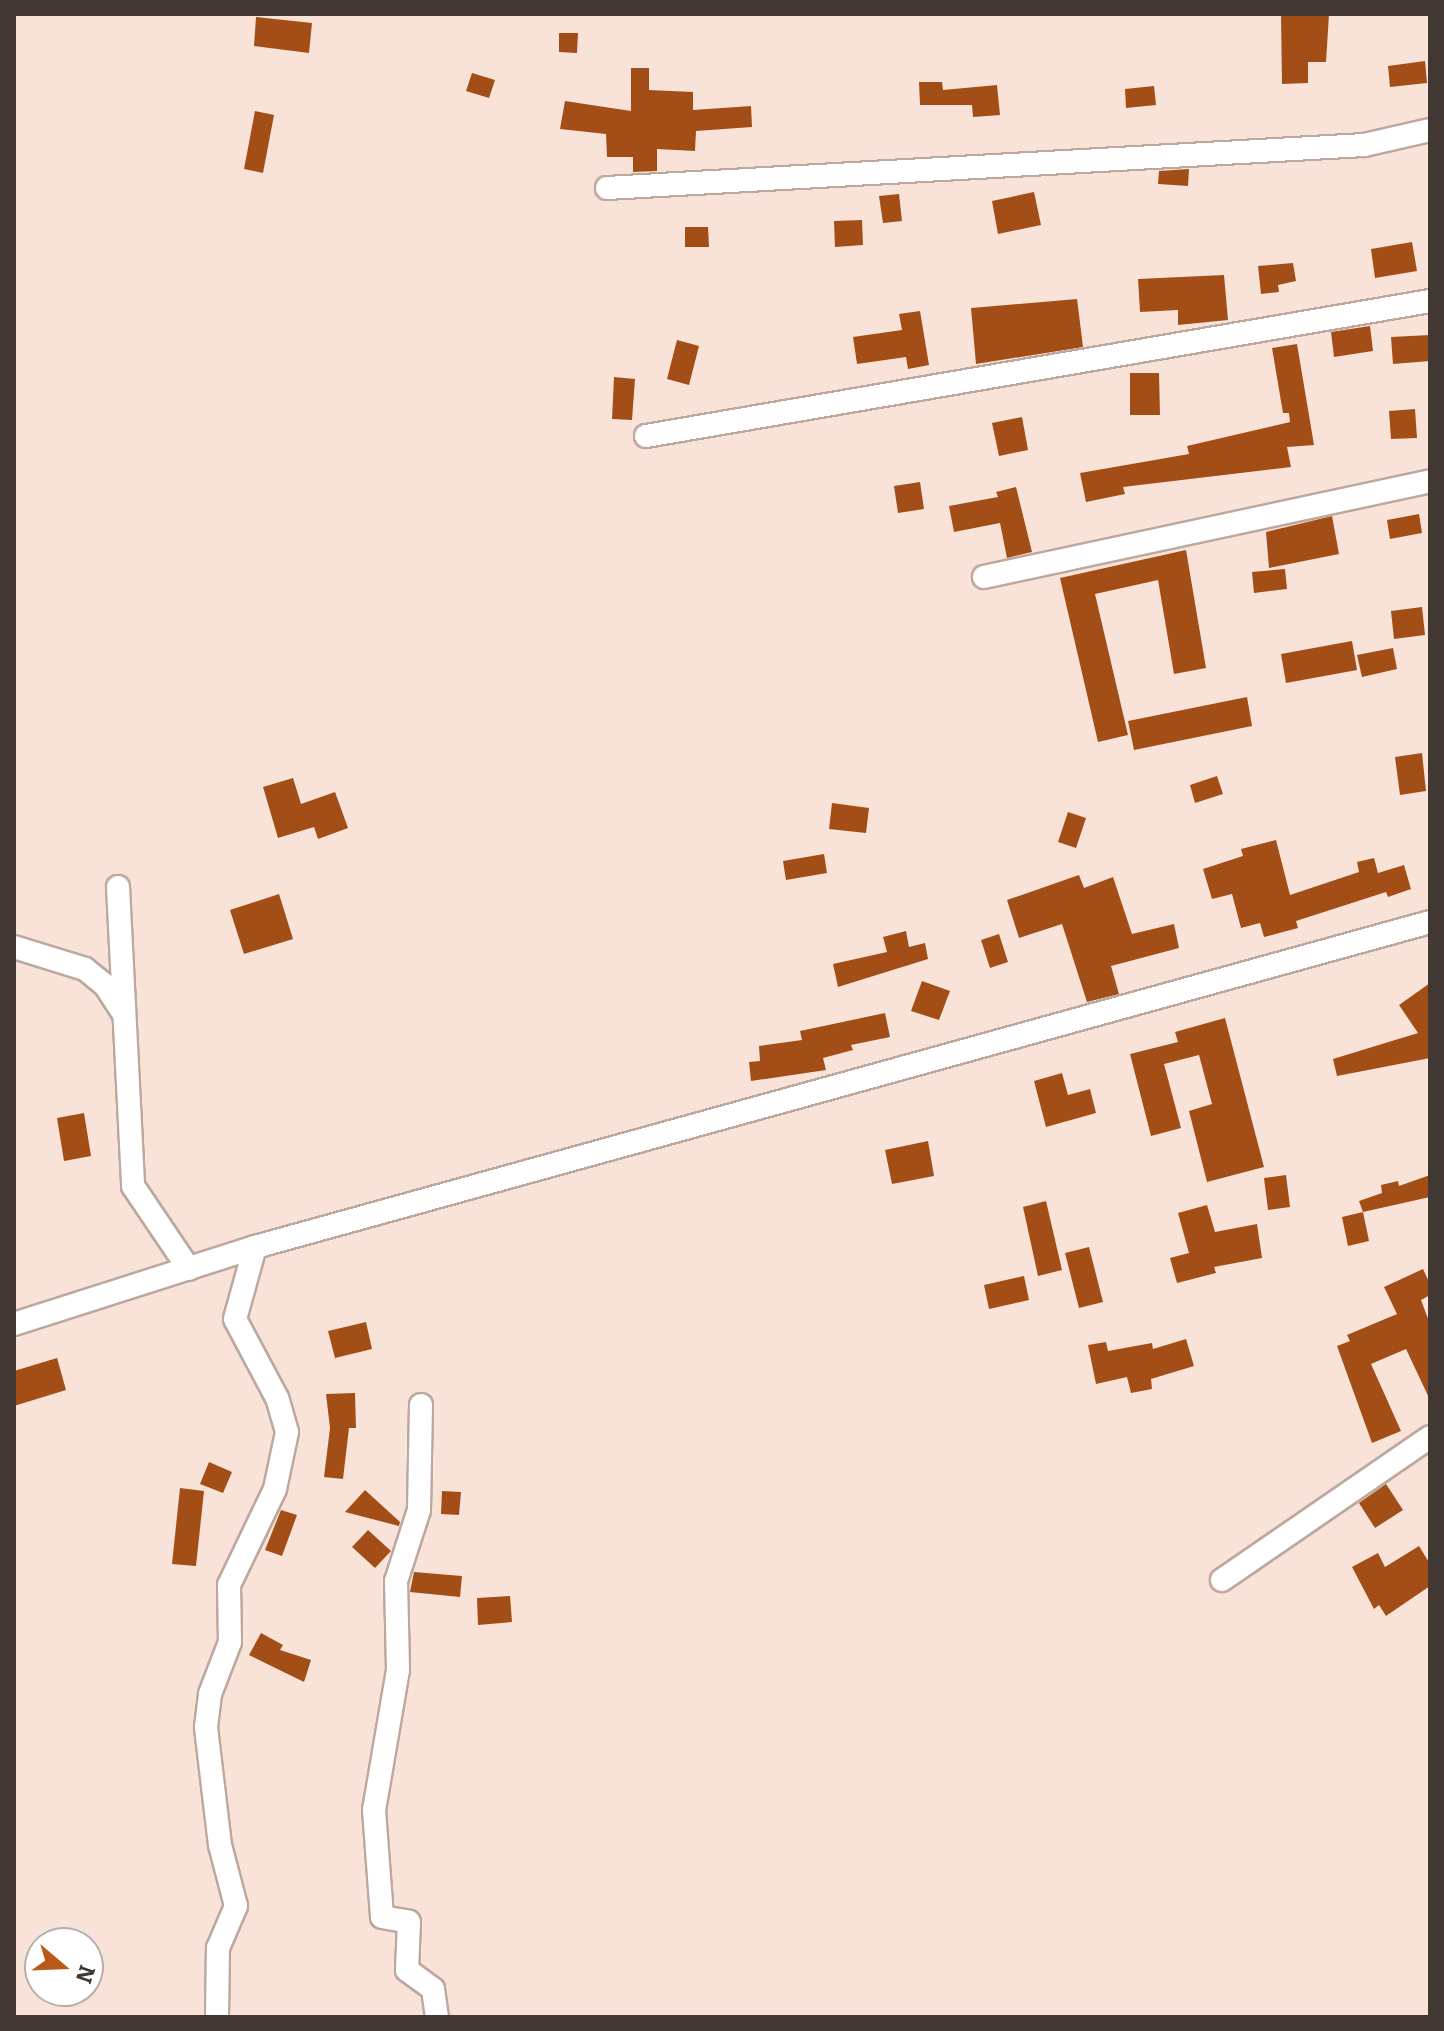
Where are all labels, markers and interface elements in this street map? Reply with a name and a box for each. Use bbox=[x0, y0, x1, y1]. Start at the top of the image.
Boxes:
north arrow bbox=[24, 1927, 104, 2007]
text: N bbox=[70, 1962, 101, 1987]

